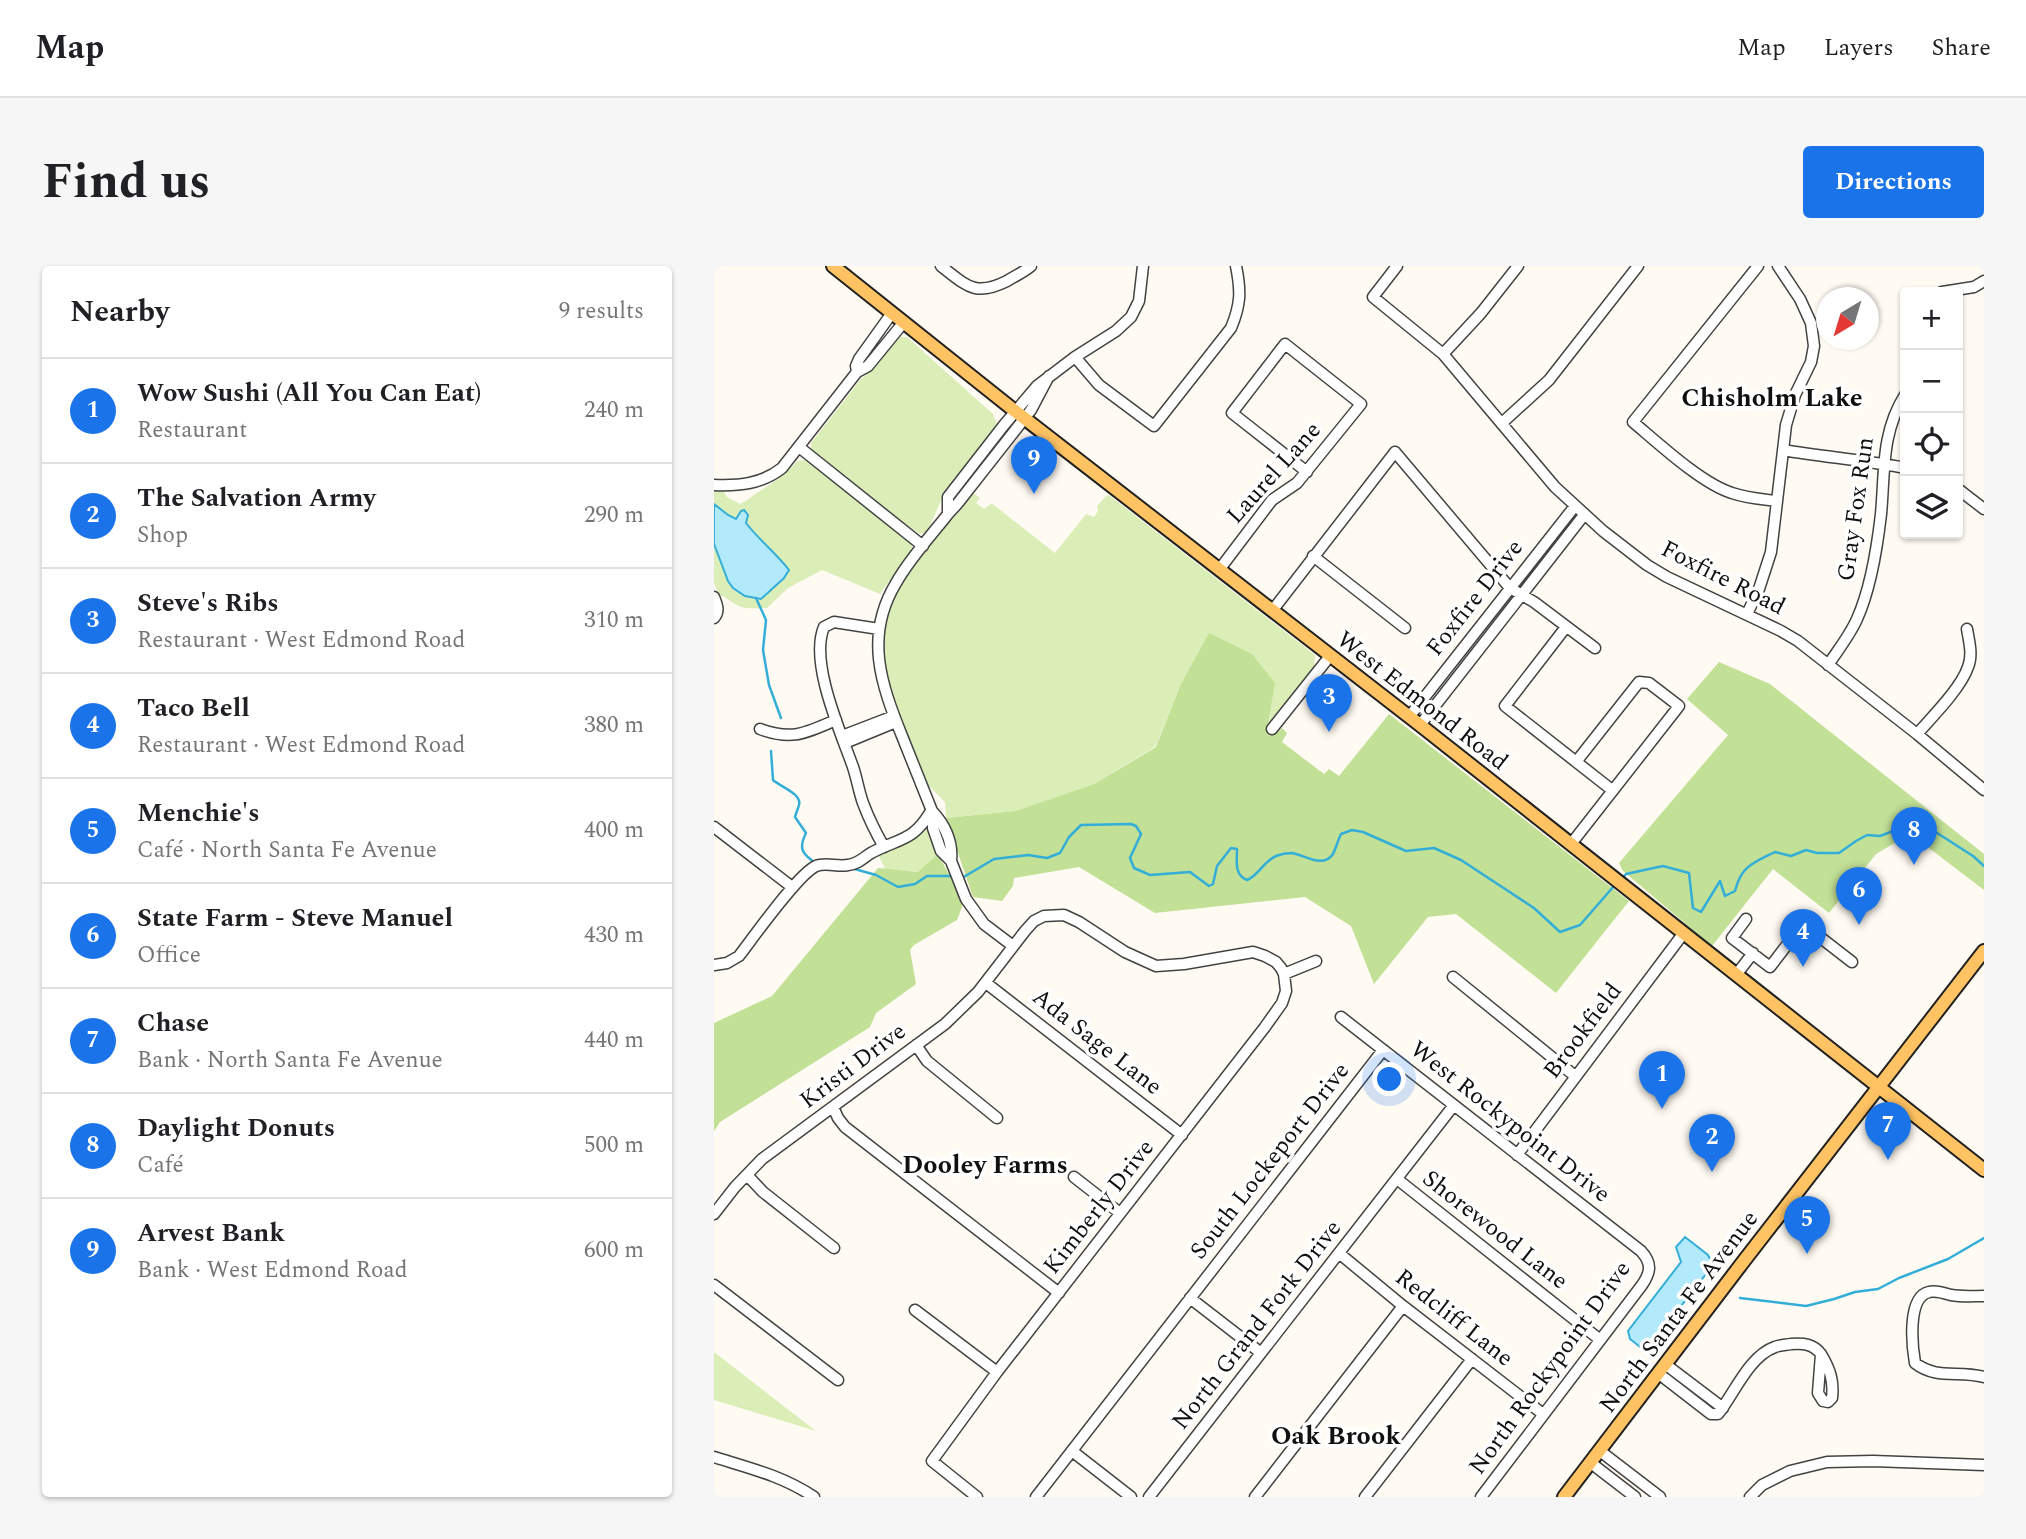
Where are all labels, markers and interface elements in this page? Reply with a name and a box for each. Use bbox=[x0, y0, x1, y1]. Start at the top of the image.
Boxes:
text: Map bbox=[35, 23, 104, 73]
text: Map bbox=[1737, 30, 1786, 66]
text: Layers bbox=[1824, 30, 1894, 66]
text: Share bbox=[1932, 30, 1991, 66]
text: Find us bbox=[42, 145, 210, 220]
button: Directions bbox=[1803, 146, 1984, 218]
north arrow bbox=[1816, 287, 1879, 350]
map controls bbox=[1900, 287, 1963, 539]
button: + bbox=[1900, 287, 1963, 350]
text: Nearby bbox=[70, 289, 169, 335]
text: 9 results bbox=[559, 294, 644, 329]
button: − bbox=[1900, 350, 1963, 413]
text: Wow Sushi (All You Can Eat) bbox=[137, 373, 481, 413]
district label: Chisholm Lake bbox=[1681, 378, 1863, 418]
text: 1 bbox=[87, 393, 99, 428]
text: 240 m bbox=[584, 393, 644, 428]
text: Restaurant bbox=[137, 413, 247, 448]
button: locate bbox=[1900, 413, 1963, 476]
street label: Laurel Lane bbox=[1218, 414, 1330, 532]
street label: Gray Fox Run bbox=[1828, 435, 1884, 583]
pin: 9 bbox=[1011, 436, 1057, 494]
button: layers bbox=[1900, 476, 1963, 539]
text: The Salvation Army bbox=[137, 478, 376, 518]
text: 2 bbox=[87, 498, 99, 533]
text: 290 m bbox=[584, 498, 644, 533]
text: Shop bbox=[137, 518, 188, 553]
street label: Foxfire Road bbox=[1654, 531, 1792, 625]
street label: Foxfire Drive bbox=[1418, 532, 1532, 664]
text: Steve's Ribs bbox=[137, 583, 279, 623]
text: 3 bbox=[87, 603, 99, 638]
text: 310 m bbox=[584, 603, 644, 638]
street label: West Edmond Road bbox=[1328, 622, 1516, 780]
text: Restaurant · West Edmond Road bbox=[137, 623, 465, 658]
pin: 3 bbox=[1306, 674, 1352, 732]
text: Taco Bell bbox=[137, 688, 250, 728]
text: 4 bbox=[87, 708, 99, 743]
text: 380 m bbox=[584, 708, 644, 743]
text: Restaurant · West Edmond Road bbox=[137, 728, 465, 763]
text: Menchie's bbox=[137, 793, 260, 833]
pin: 8 bbox=[1891, 807, 1937, 865]
text: 5 bbox=[87, 813, 99, 848]
text: 400 m bbox=[584, 813, 644, 848]
text: Café · North Santa Fe Avenue bbox=[137, 833, 437, 868]
pin: 6 bbox=[1836, 867, 1882, 925]
text: State Farm - Steve Manuel bbox=[137, 898, 453, 938]
pin: 4 bbox=[1780, 909, 1826, 967]
text: 6 bbox=[87, 918, 99, 953]
text: 430 m bbox=[584, 918, 644, 953]
text: Office bbox=[137, 938, 201, 973]
street label: Brookfield bbox=[1535, 975, 1631, 1087]
street label: Ada Sage Lane bbox=[1024, 980, 1170, 1104]
text: Chase bbox=[137, 1003, 209, 1043]
street label: Kristi Drive bbox=[792, 1014, 914, 1118]
text: 7 bbox=[87, 1023, 99, 1058]
text: 440 m bbox=[584, 1023, 644, 1058]
street label: West Rockypoint Drive bbox=[1402, 1032, 1618, 1212]
text: Bank · North Santa Fe Avenue bbox=[137, 1043, 443, 1078]
pin: 1 bbox=[1639, 1051, 1685, 1109]
street label: South Lockeport Drive bbox=[1181, 1055, 1359, 1267]
your location bbox=[1372, 1062, 1406, 1096]
pin: 7 bbox=[1865, 1102, 1911, 1160]
text: Daylight Donuts bbox=[137, 1108, 335, 1148]
pin: 2 bbox=[1689, 1114, 1735, 1172]
text: 8 bbox=[87, 1128, 99, 1163]
text: 500 m bbox=[584, 1128, 644, 1163]
street label: Kimberly Drive bbox=[1035, 1132, 1163, 1282]
district label: Dooley Farms bbox=[902, 1145, 1068, 1185]
text: Café bbox=[137, 1148, 184, 1183]
street label: Shorewood Lane bbox=[1414, 1161, 1576, 1299]
pin: 5 bbox=[1784, 1196, 1830, 1254]
street label: North Santa Fe Avenue bbox=[1591, 1203, 1767, 1421]
street label: North Grand Fork Drive bbox=[1163, 1212, 1351, 1438]
text: Arvest Bank bbox=[137, 1213, 285, 1253]
text: 9 bbox=[87, 1233, 99, 1268]
text: 600 m bbox=[584, 1233, 644, 1268]
text: Bank · West Edmond Road bbox=[137, 1253, 408, 1288]
street label: North Rockypoint Drive bbox=[1460, 1253, 1640, 1483]
street label: Redcliff Lane bbox=[1387, 1260, 1521, 1376]
district label: Oak Brook bbox=[1271, 1416, 1401, 1456]

